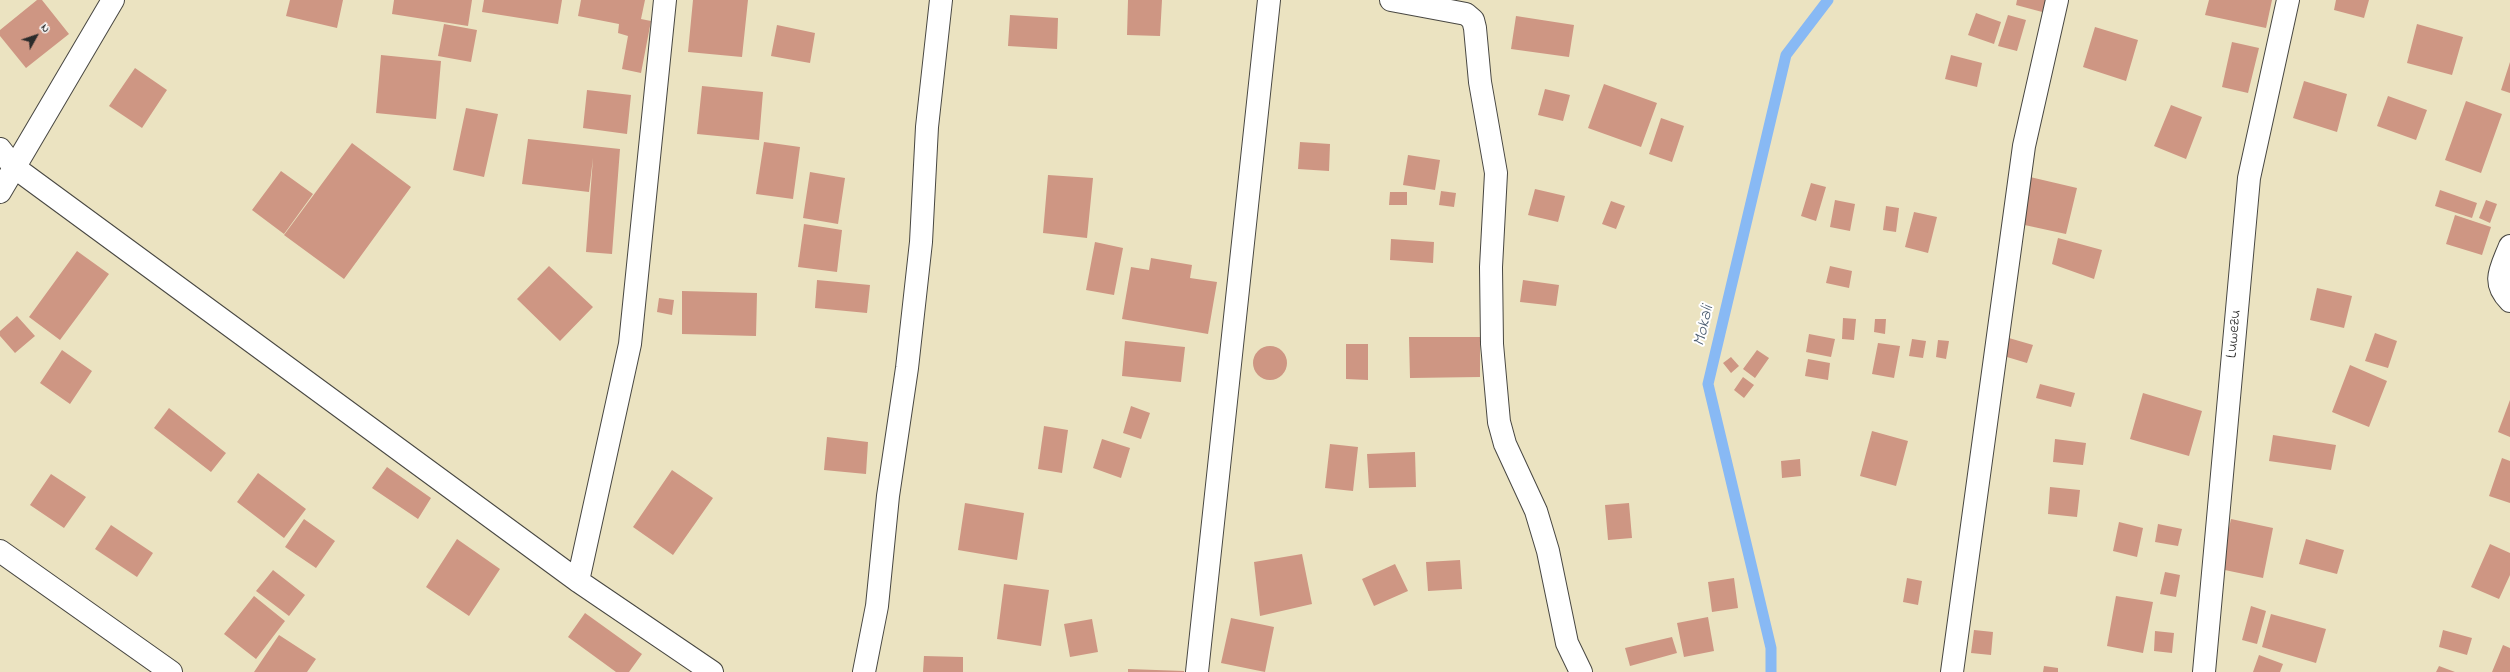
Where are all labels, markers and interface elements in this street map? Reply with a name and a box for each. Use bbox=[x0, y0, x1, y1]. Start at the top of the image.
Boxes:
north arrow bbox=[16, 16, 56, 56]
text: N bbox=[37, 20, 54, 36]
water label: Mokali bbox=[1690, 304, 1720, 348]
street label: Luwezu bbox=[2223, 309, 2247, 359]

